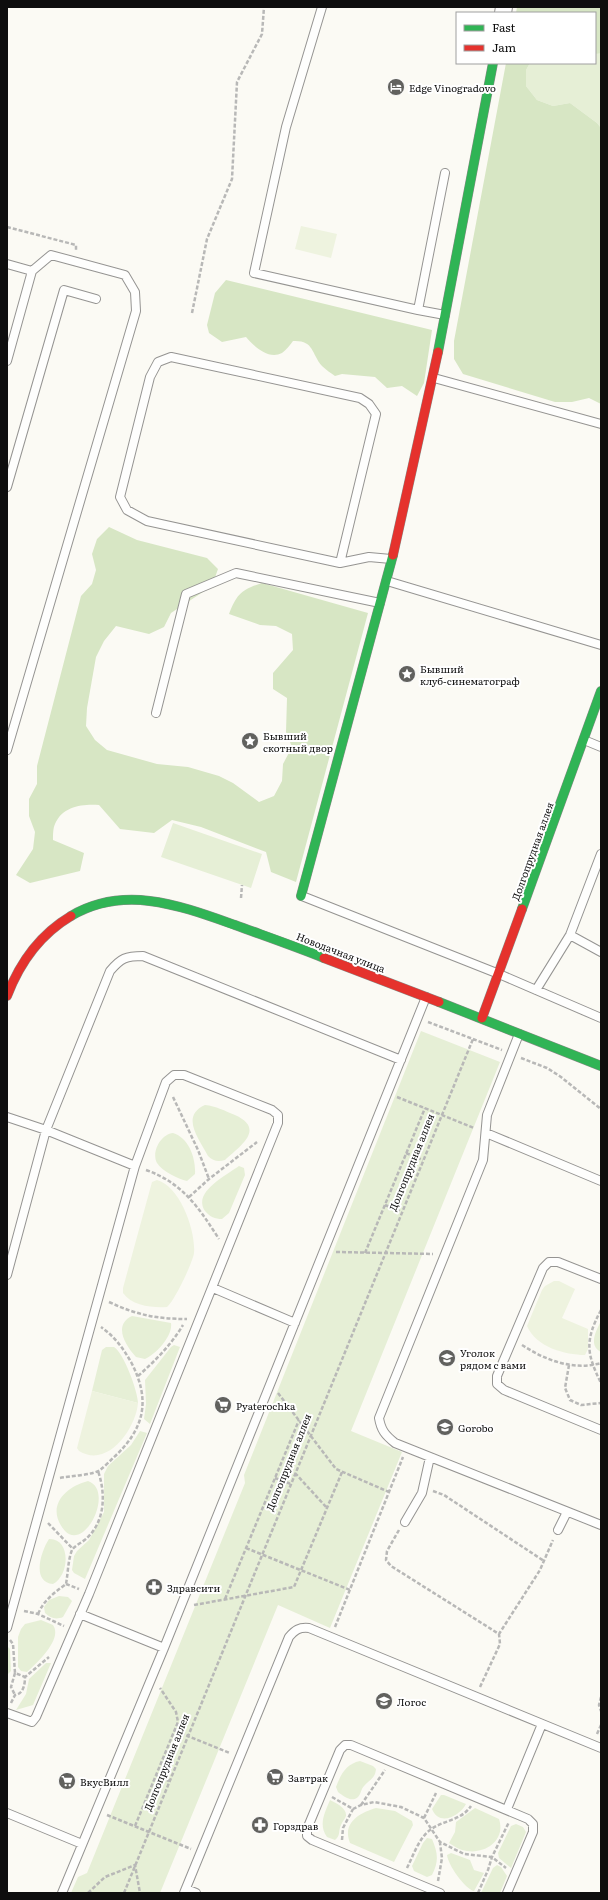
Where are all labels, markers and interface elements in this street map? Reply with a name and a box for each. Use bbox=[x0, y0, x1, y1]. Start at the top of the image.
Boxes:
legend bbox=[456, 12, 596, 64]
text: Fast bbox=[492, 18, 516, 36]
text: Jam bbox=[492, 38, 517, 56]
hotel icon: Edge Vinogradovo bbox=[386, 77, 406, 97]
place label: Edge Vinogradovo bbox=[409, 80, 496, 95]
place label: Бывший клуб-синематограф bbox=[420, 661, 520, 688]
place icon: Бывший клуб-синематограф bbox=[397, 664, 417, 684]
place label: Бывший скотный двор bbox=[263, 728, 333, 755]
place icon: Бывший скотный двор bbox=[240, 731, 260, 751]
street label: Долгопрудная аллея bbox=[507, 800, 557, 902]
street label: Новодачная улица bbox=[294, 928, 388, 976]
street label: Долгопрудная аллея bbox=[385, 1111, 437, 1213]
place label: Уголок рядом с вами bbox=[460, 1345, 526, 1372]
school or university icon: Уголок рядом с вами bbox=[437, 1348, 457, 1368]
supermarket icon: Pyaterochka bbox=[213, 1395, 233, 1415]
place label: Pyaterochka bbox=[236, 1398, 296, 1413]
street label: Долгопрудная аллея bbox=[262, 1411, 314, 1513]
school or university icon: Gorobo bbox=[435, 1417, 455, 1437]
place label: Gorobo bbox=[458, 1420, 494, 1435]
pharmacy icon: Здравсити bbox=[144, 1577, 164, 1597]
place label: Здравсити bbox=[167, 1580, 221, 1595]
school or university icon: Логос bbox=[374, 1691, 394, 1711]
place label: Логос bbox=[397, 1694, 426, 1709]
street label: Долгопрудная аллея bbox=[140, 1711, 192, 1813]
supermarket icon: Завтрак bbox=[265, 1767, 285, 1787]
place label: Завтрак bbox=[288, 1770, 328, 1785]
supermarket icon: ВкусВилл bbox=[57, 1771, 77, 1791]
place label: ВкусВилл bbox=[80, 1774, 129, 1789]
pharmacy icon: Горздрав bbox=[250, 1815, 270, 1835]
place label: Горздрав bbox=[273, 1818, 319, 1833]

